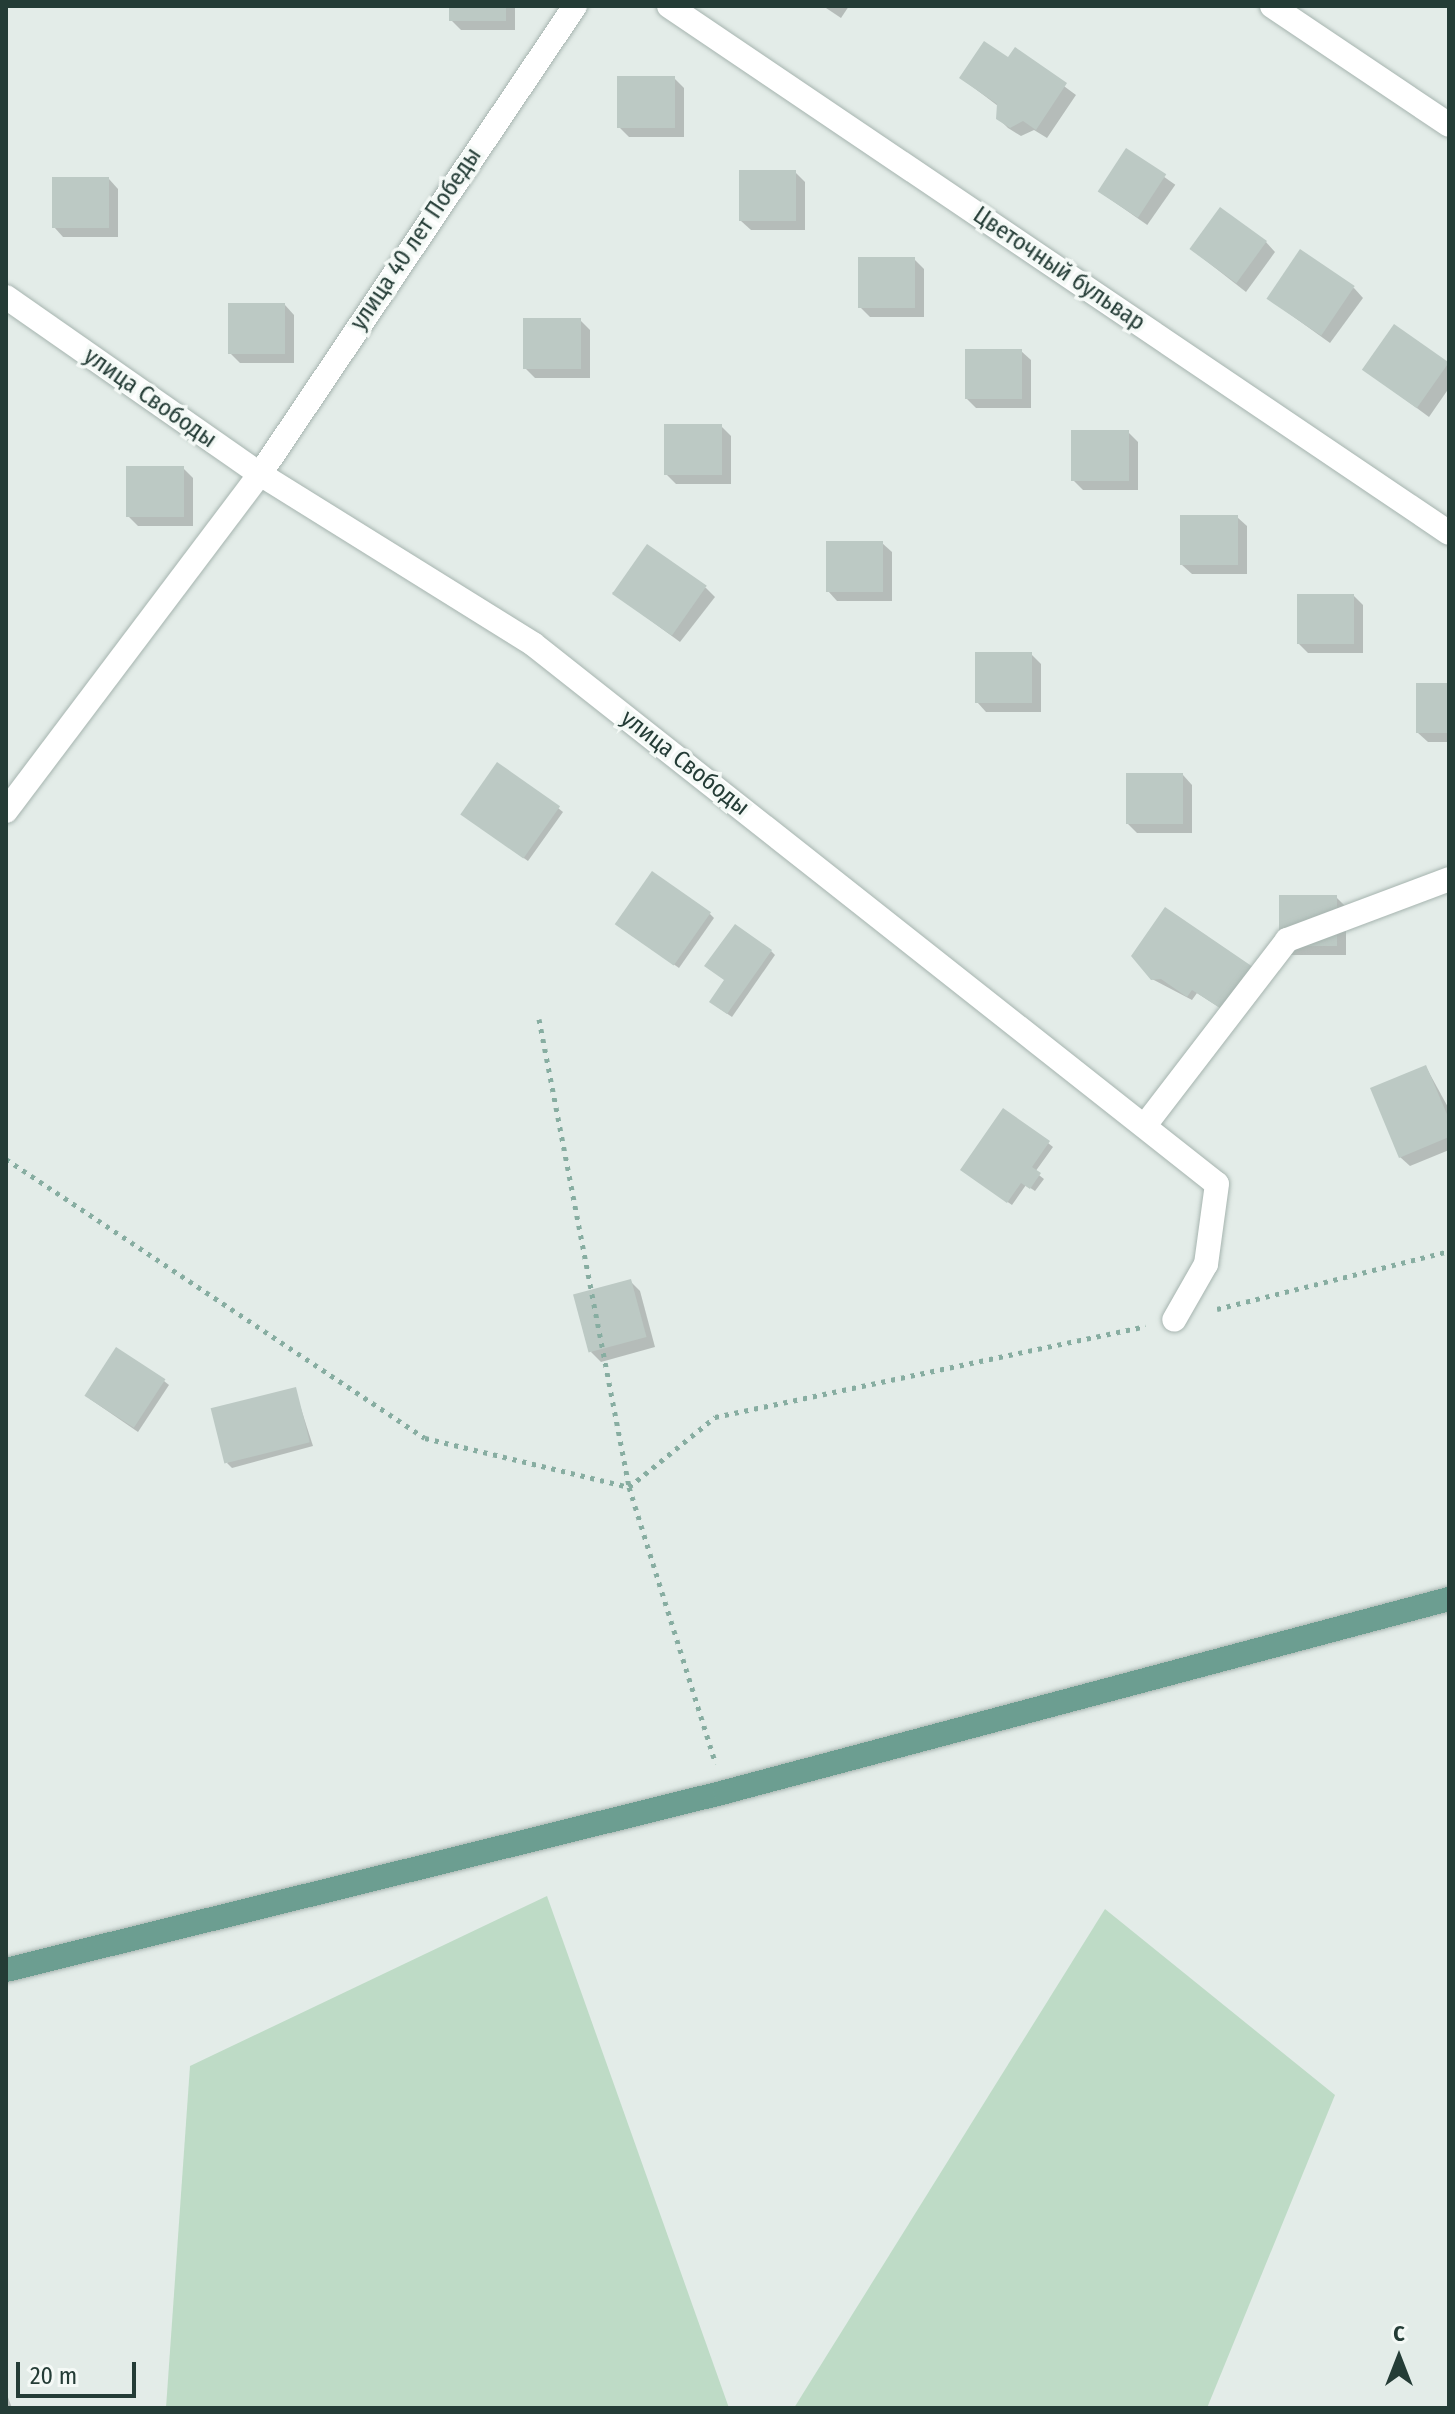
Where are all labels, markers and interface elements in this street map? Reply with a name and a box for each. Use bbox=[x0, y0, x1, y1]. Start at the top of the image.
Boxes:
street label: улица 40 лет Победы bbox=[344, 142, 488, 336]
street label: Цветочный бульвар bbox=[968, 201, 1150, 337]
street label: улица Свободы bbox=[78, 342, 222, 454]
street label: улица Свободы bbox=[615, 704, 755, 822]
north arrow bbox=[1359, 2318, 1439, 2398]
text: С bbox=[1393, 2320, 1405, 2347]
scale bar bbox=[20, 2346, 140, 2396]
text: 20 m bbox=[30, 2362, 77, 2390]

